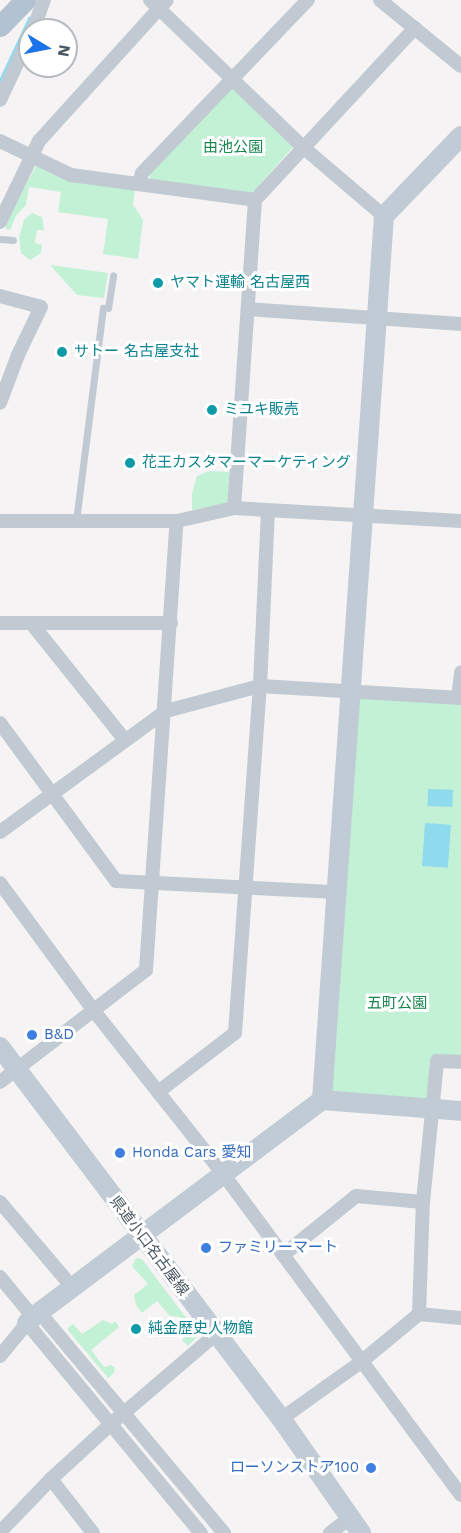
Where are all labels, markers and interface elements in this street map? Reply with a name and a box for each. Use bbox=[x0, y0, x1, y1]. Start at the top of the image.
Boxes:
north arrow bbox=[18, 18, 78, 78]
text: N bbox=[54, 43, 75, 58]
park label: 由池公園 bbox=[203, 139, 263, 157]
place label: ヤマト運輸 名古屋西 bbox=[170, 274, 310, 292]
marker: ヤマト運輸 名古屋西 bbox=[151, 276, 165, 290]
place label: サトー 名古屋支社 bbox=[74, 343, 199, 361]
marker: サトー 名古屋支社 bbox=[55, 345, 69, 359]
place label: ミユキ販売 bbox=[224, 401, 299, 419]
marker: ミユキ販売 bbox=[205, 403, 219, 417]
place label: 花王カスタマーマーケティング bbox=[142, 454, 352, 472]
marker: 花王カスタマーマーケティング bbox=[123, 456, 137, 470]
park label: 五町公園 bbox=[367, 995, 427, 1013]
place label: B&D bbox=[44, 1026, 74, 1044]
marker: B&D bbox=[25, 1028, 39, 1042]
place label: Honda Cars 愛知 bbox=[132, 1144, 252, 1162]
marker: Honda Cars 愛知 bbox=[113, 1146, 127, 1160]
street label: 県道小口名古屋線 bbox=[106, 1193, 192, 1299]
place label: ファミリーマート bbox=[218, 1239, 338, 1257]
marker: ファミリーマート bbox=[199, 1241, 213, 1255]
place label: 純金歴史人物館 bbox=[148, 1320, 253, 1338]
marker: 純金歴史人物館 bbox=[129, 1322, 143, 1336]
place label: ローソンストア100 bbox=[229, 1459, 359, 1477]
marker: ローソンストア100 bbox=[364, 1461, 378, 1475]

